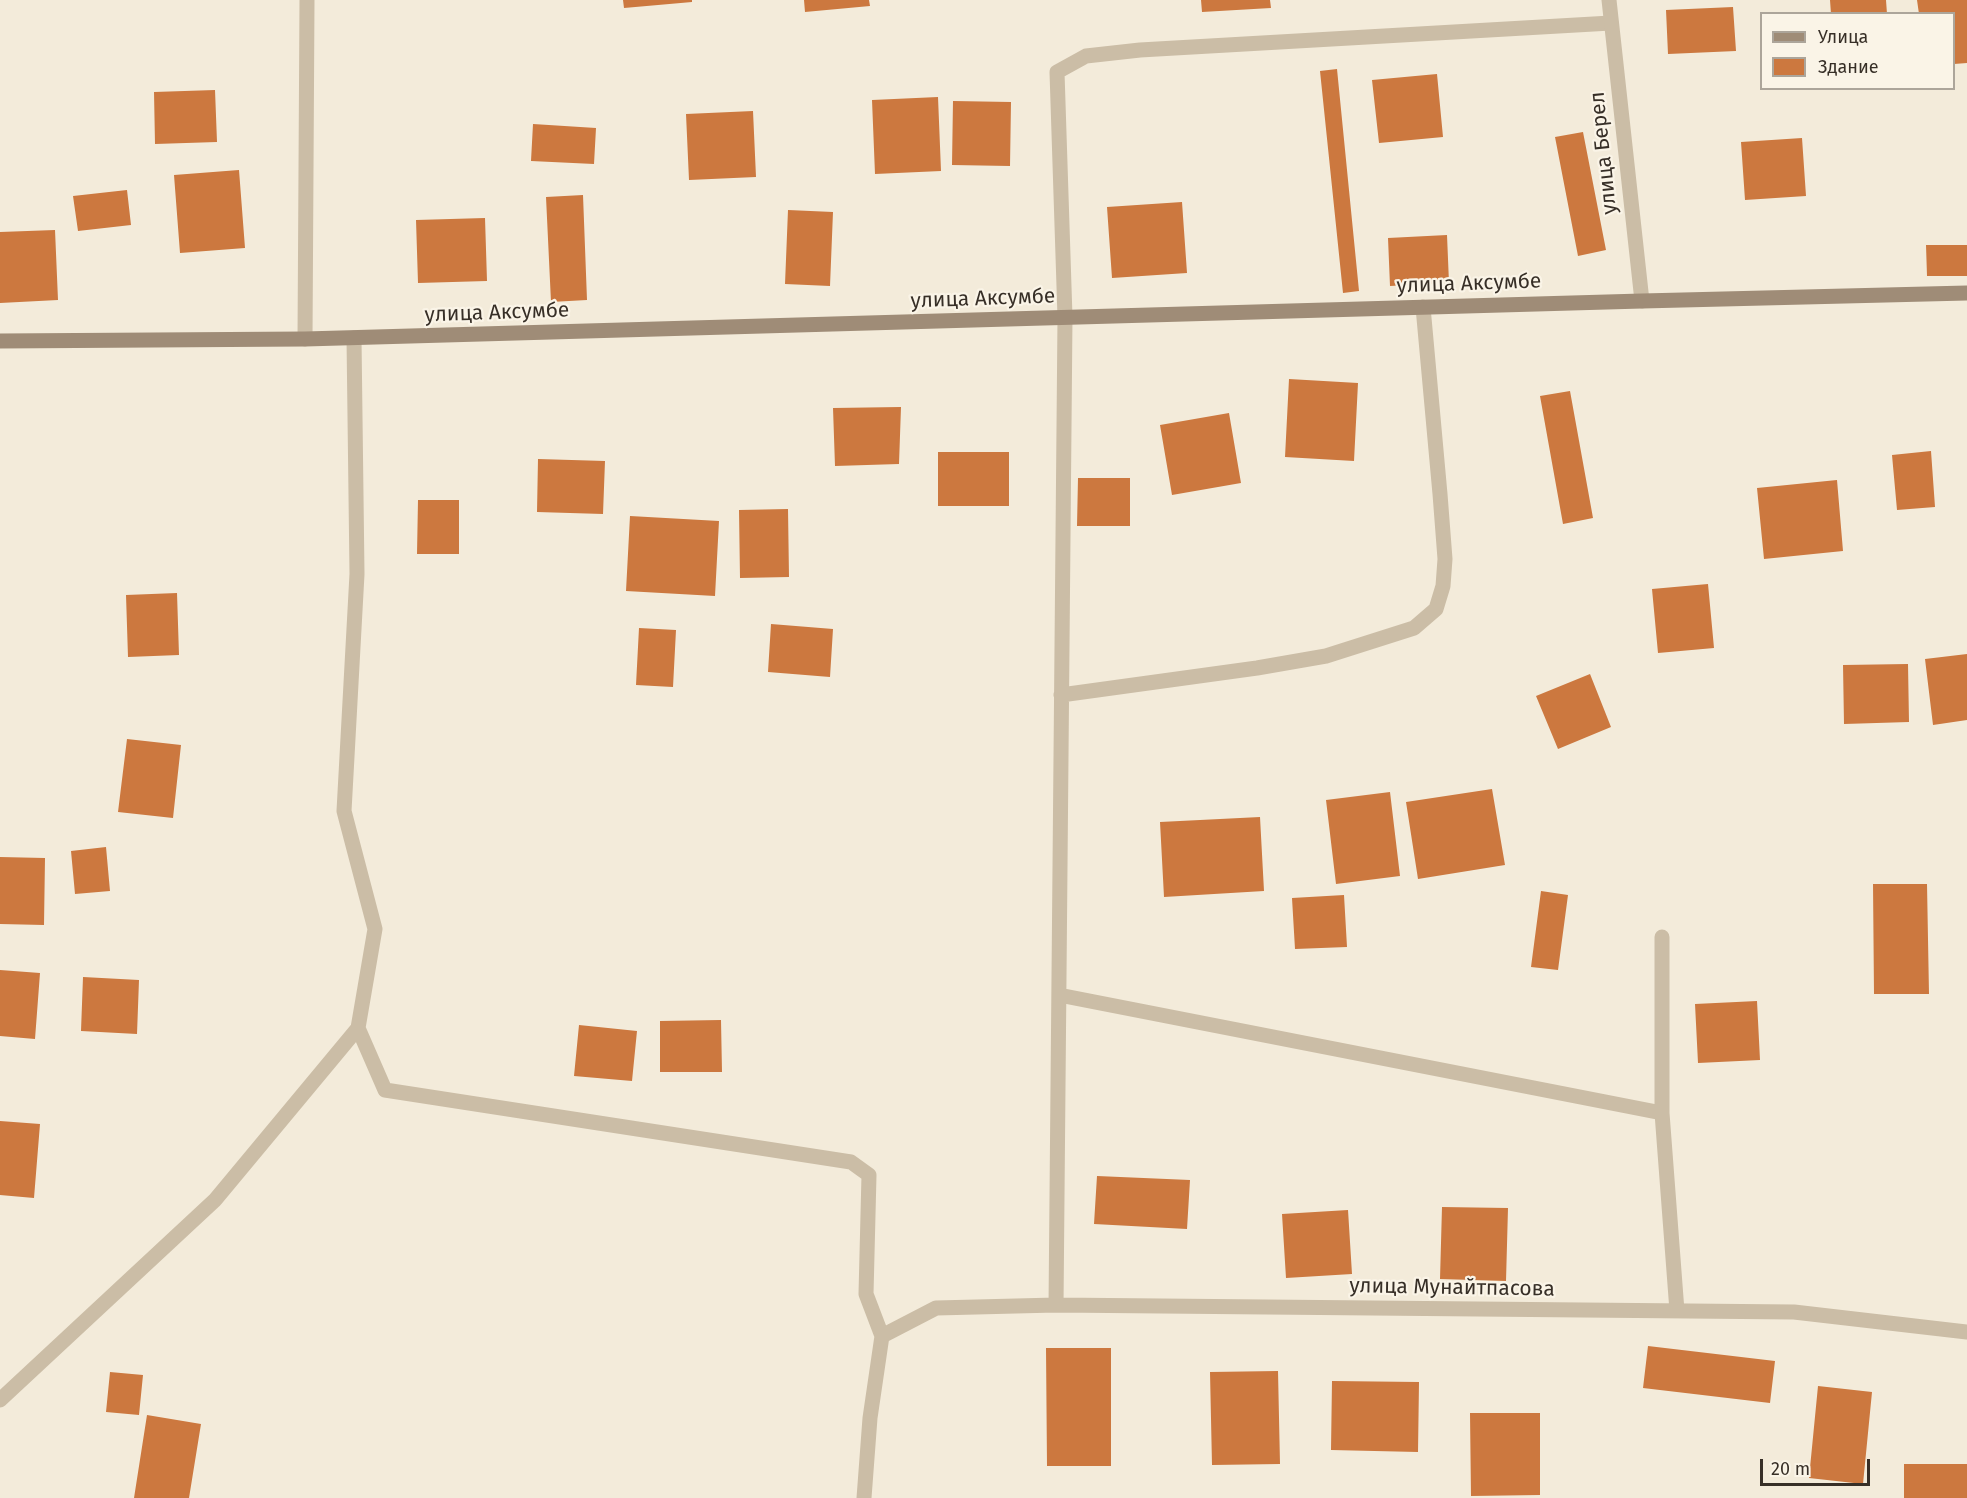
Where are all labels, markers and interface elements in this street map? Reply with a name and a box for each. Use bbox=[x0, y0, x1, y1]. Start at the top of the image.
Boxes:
legend bbox=[1760, 12, 1955, 90]
text: Улица bbox=[1818, 26, 1868, 48]
text: Здание bbox=[1818, 56, 1879, 78]
street label: улица Берел bbox=[1585, 90, 1623, 216]
street label: улица Аксумбе bbox=[1396, 269, 1542, 299]
street label: улица Аксумбе bbox=[910, 284, 1056, 314]
street label: улица Аксумбе bbox=[424, 298, 570, 328]
street label: улица Мунайтпасова bbox=[1349, 1274, 1555, 1302]
scale bar bbox=[1763, 1447, 1872, 1485]
text: 20 m bbox=[1771, 1458, 1810, 1480]

